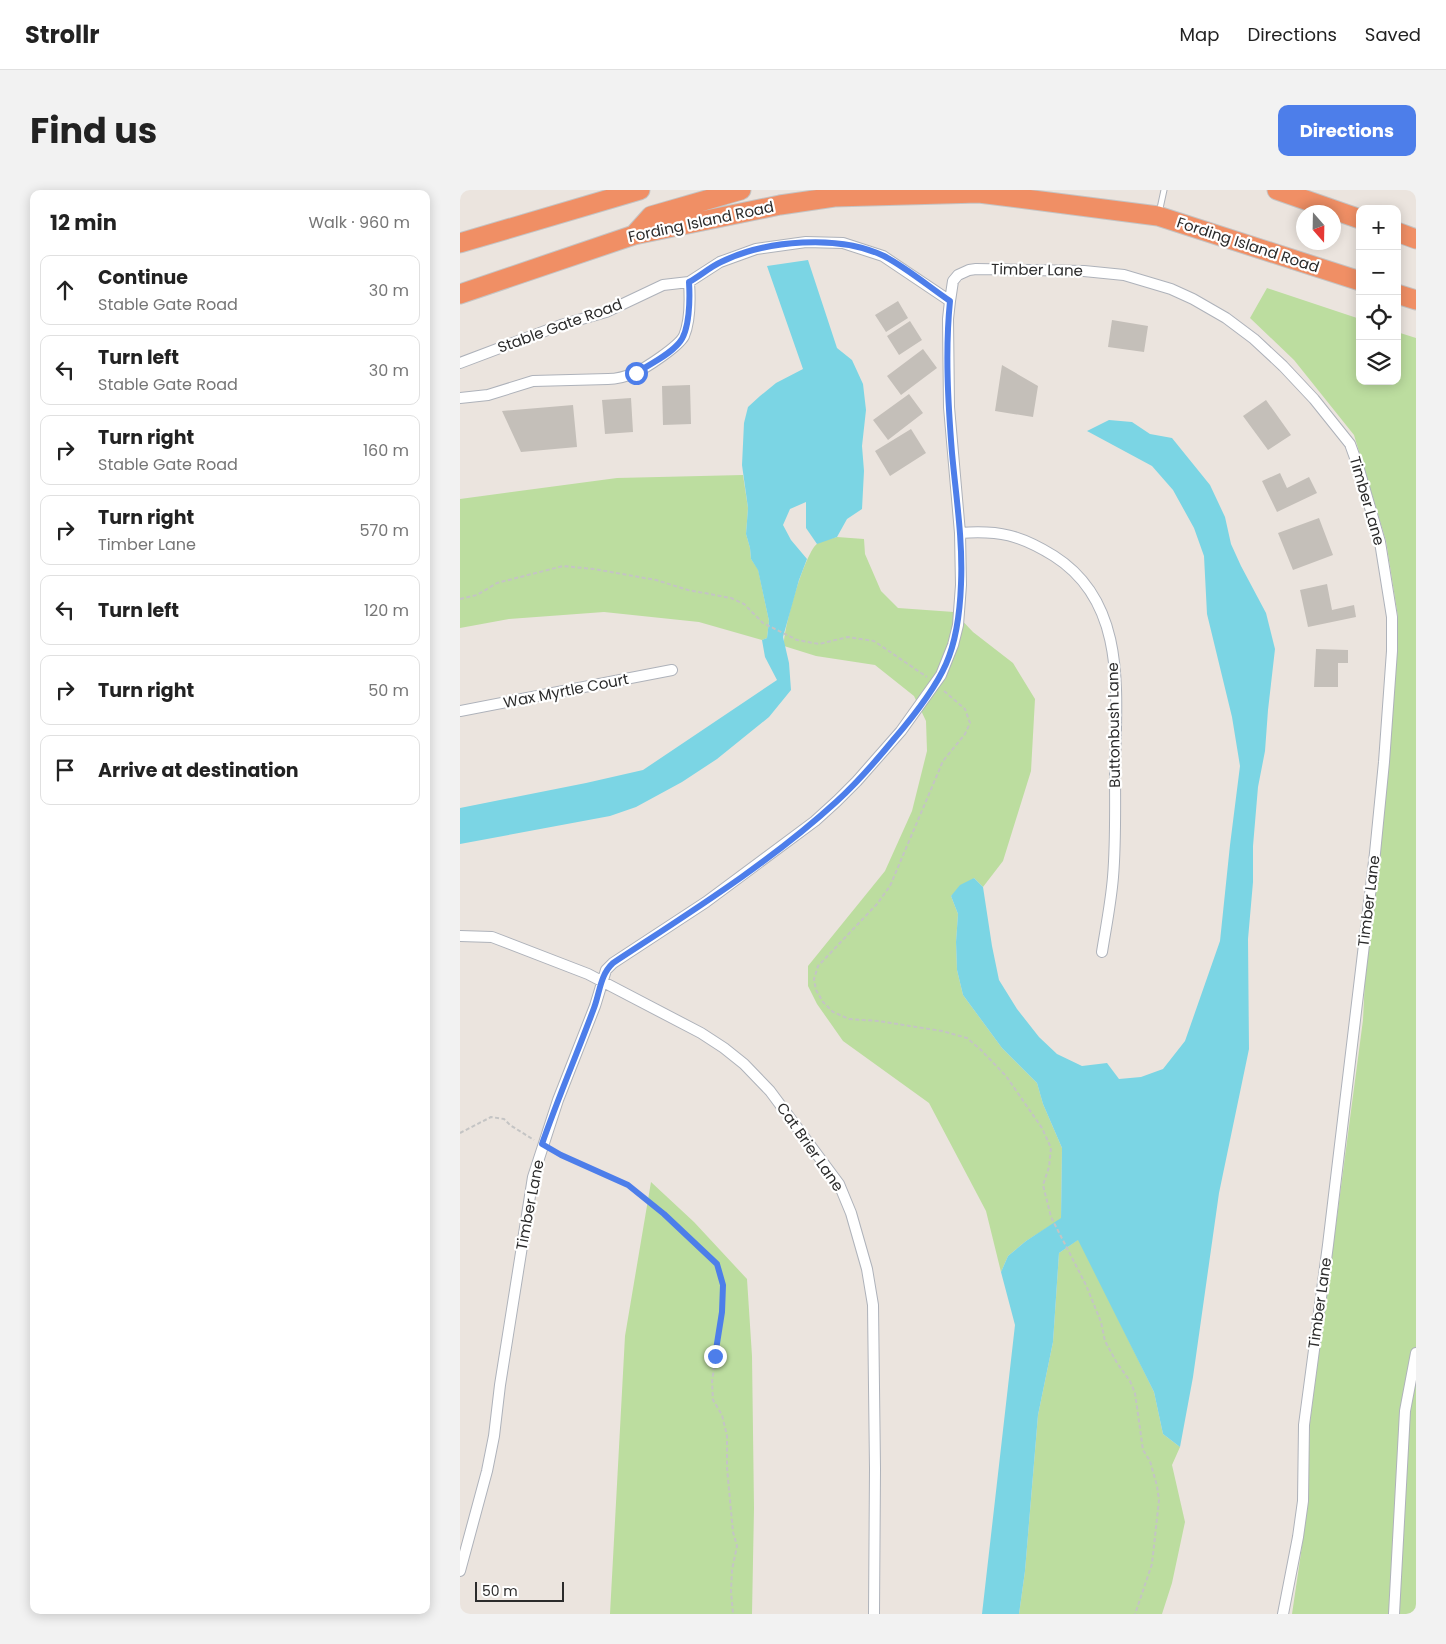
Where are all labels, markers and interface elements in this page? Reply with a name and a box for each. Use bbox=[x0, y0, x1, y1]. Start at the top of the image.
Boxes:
text: Strollr bbox=[25, 18, 100, 51]
text: Map bbox=[1180, 22, 1219, 47]
text: Directions bbox=[1247, 22, 1337, 47]
text: Saved bbox=[1365, 22, 1421, 47]
button: Directions bbox=[1278, 105, 1416, 156]
text: Find us bbox=[30, 106, 157, 155]
street label: Fording Island Road bbox=[626, 196, 776, 247]
north arrow bbox=[1296, 205, 1341, 250]
map controls bbox=[1356, 205, 1401, 385]
button: + bbox=[1356, 205, 1401, 250]
text: 12 min bbox=[50, 208, 117, 237]
text: Walk · 960 m bbox=[308, 211, 410, 234]
street label: Fording Island Road bbox=[1174, 212, 1322, 277]
button: − bbox=[1356, 250, 1401, 295]
street label: Timber Lane bbox=[991, 258, 1083, 281]
text: Continue bbox=[98, 264, 188, 291]
icon: ahead bbox=[51, 276, 79, 304]
text: 30 m bbox=[369, 279, 409, 302]
text: Stable Gate Road bbox=[98, 293, 238, 316]
street label: Stable Gate Road bbox=[495, 293, 625, 358]
button: locate bbox=[1356, 295, 1401, 340]
button: layers bbox=[1356, 340, 1401, 385]
text: Turn left bbox=[98, 344, 179, 371]
icon: left bbox=[51, 356, 79, 384]
text: 30 m bbox=[369, 359, 409, 382]
route start bbox=[625, 362, 648, 385]
text: Stable Gate Road bbox=[98, 373, 238, 396]
text: Turn right bbox=[98, 424, 194, 451]
icon: right bbox=[51, 436, 79, 464]
text: 160 m bbox=[363, 439, 409, 462]
text: Stable Gate Road bbox=[98, 453, 238, 476]
street label: Timber Lane bbox=[1345, 454, 1390, 548]
text: Turn right bbox=[98, 504, 194, 531]
icon: right bbox=[51, 516, 79, 544]
text: 570 m bbox=[359, 519, 409, 542]
text: Timber Lane bbox=[98, 533, 196, 556]
icon: left bbox=[51, 596, 79, 624]
text: Turn left bbox=[98, 597, 179, 624]
text: 120 m bbox=[364, 599, 409, 622]
street label: Buttonbush Lane bbox=[1102, 662, 1125, 788]
street label: Wax Myrtle Court bbox=[501, 668, 630, 713]
icon: right bbox=[51, 676, 79, 704]
text: Turn right bbox=[98, 677, 194, 704]
text: 50 m bbox=[368, 679, 409, 702]
icon: arrive bbox=[51, 756, 79, 784]
text: Arrive at destination bbox=[98, 757, 299, 784]
street label: Timber Lane bbox=[1352, 854, 1385, 948]
street label: Cat Brier Lane bbox=[772, 1098, 849, 1195]
street label: Timber Lane bbox=[510, 1158, 549, 1252]
street label: Timber Lane bbox=[1303, 1256, 1336, 1350]
route end bbox=[704, 1345, 727, 1368]
scale bar bbox=[475, 1579, 564, 1602]
text: 50 m bbox=[482, 1581, 518, 1601]

